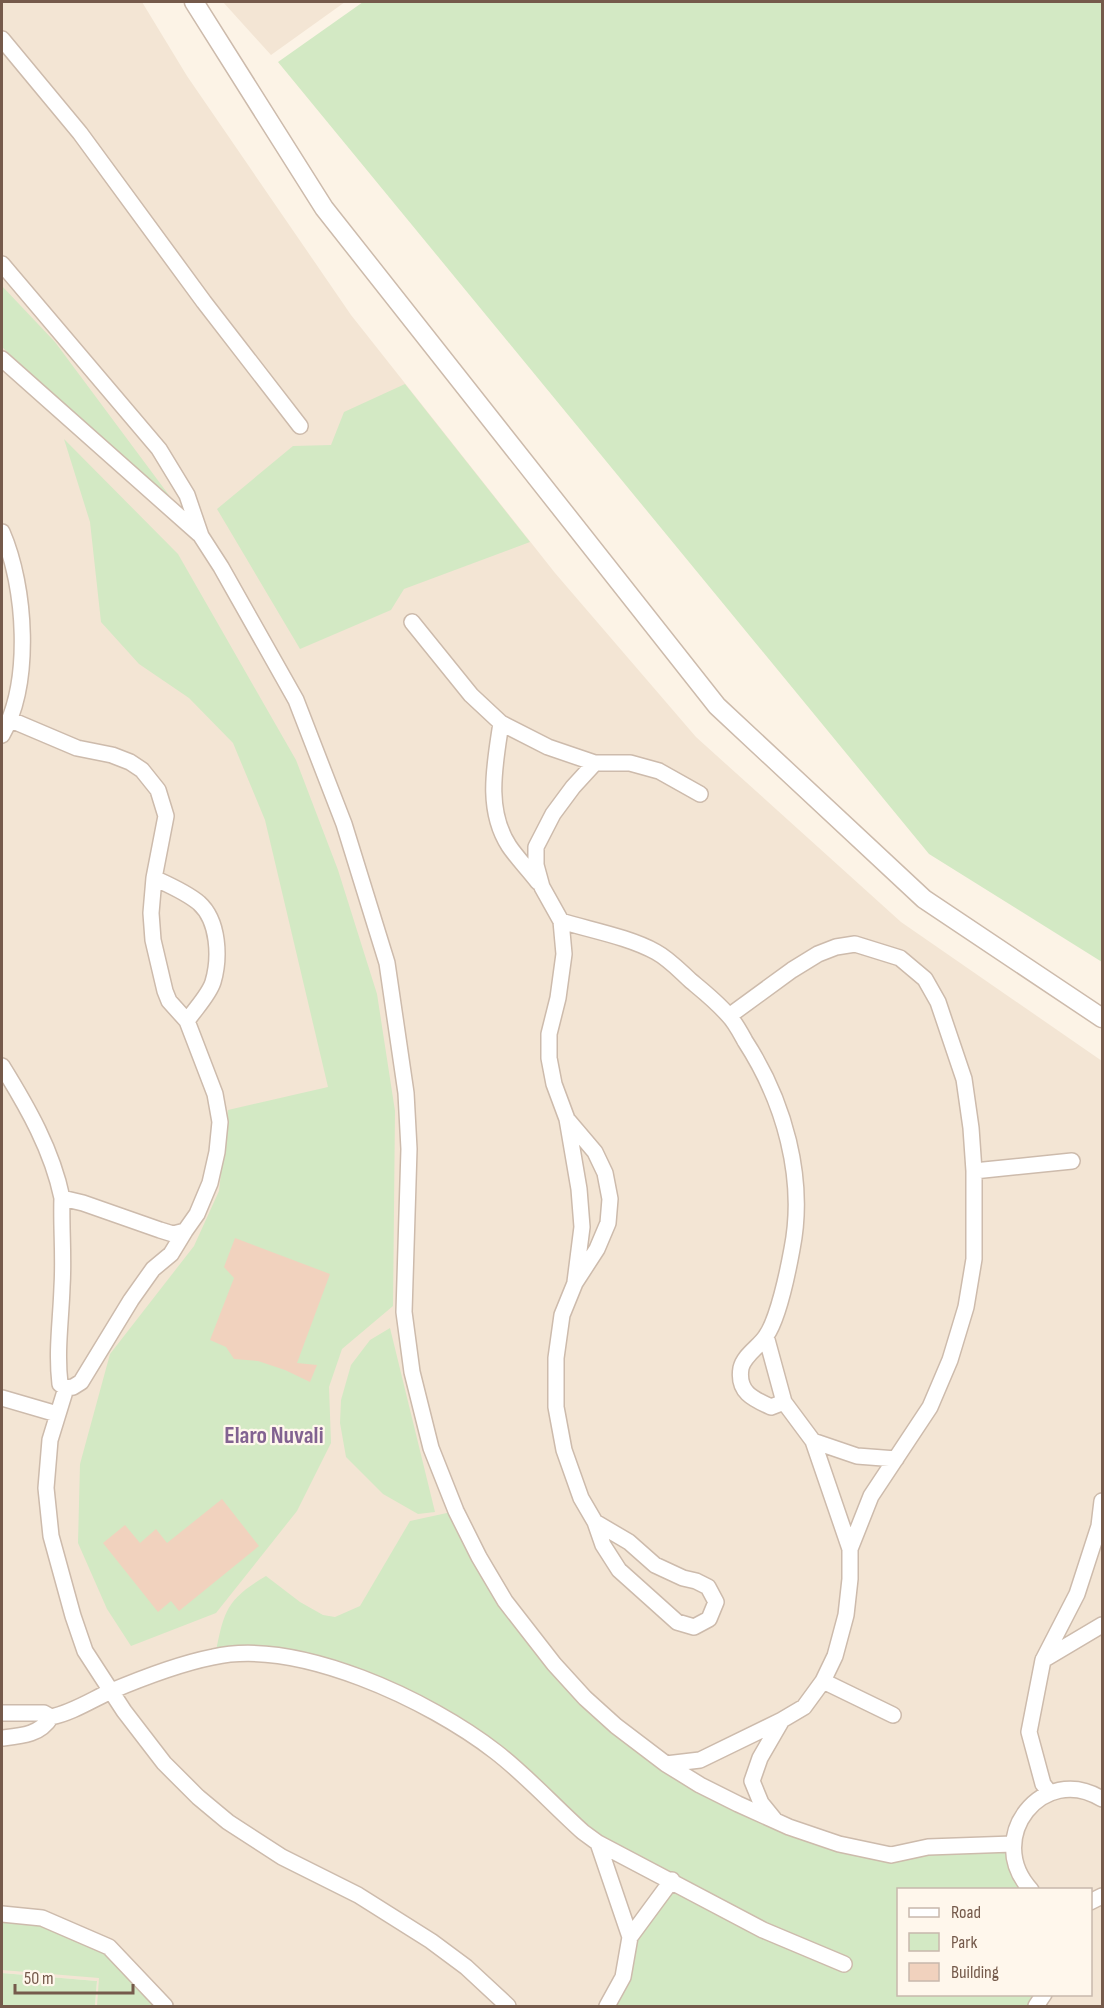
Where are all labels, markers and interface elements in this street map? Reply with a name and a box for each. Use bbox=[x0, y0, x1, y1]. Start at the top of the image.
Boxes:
district label: Elaro Nuvali bbox=[224, 1421, 324, 1450]
legend bbox=[897, 1888, 1092, 1996]
text: Road bbox=[951, 1902, 981, 1923]
text: Park bbox=[951, 1932, 977, 1953]
scale bar bbox=[15, 1957, 134, 1995]
text: Building bbox=[951, 1962, 999, 1983]
text: 50 m bbox=[24, 1968, 54, 1989]

